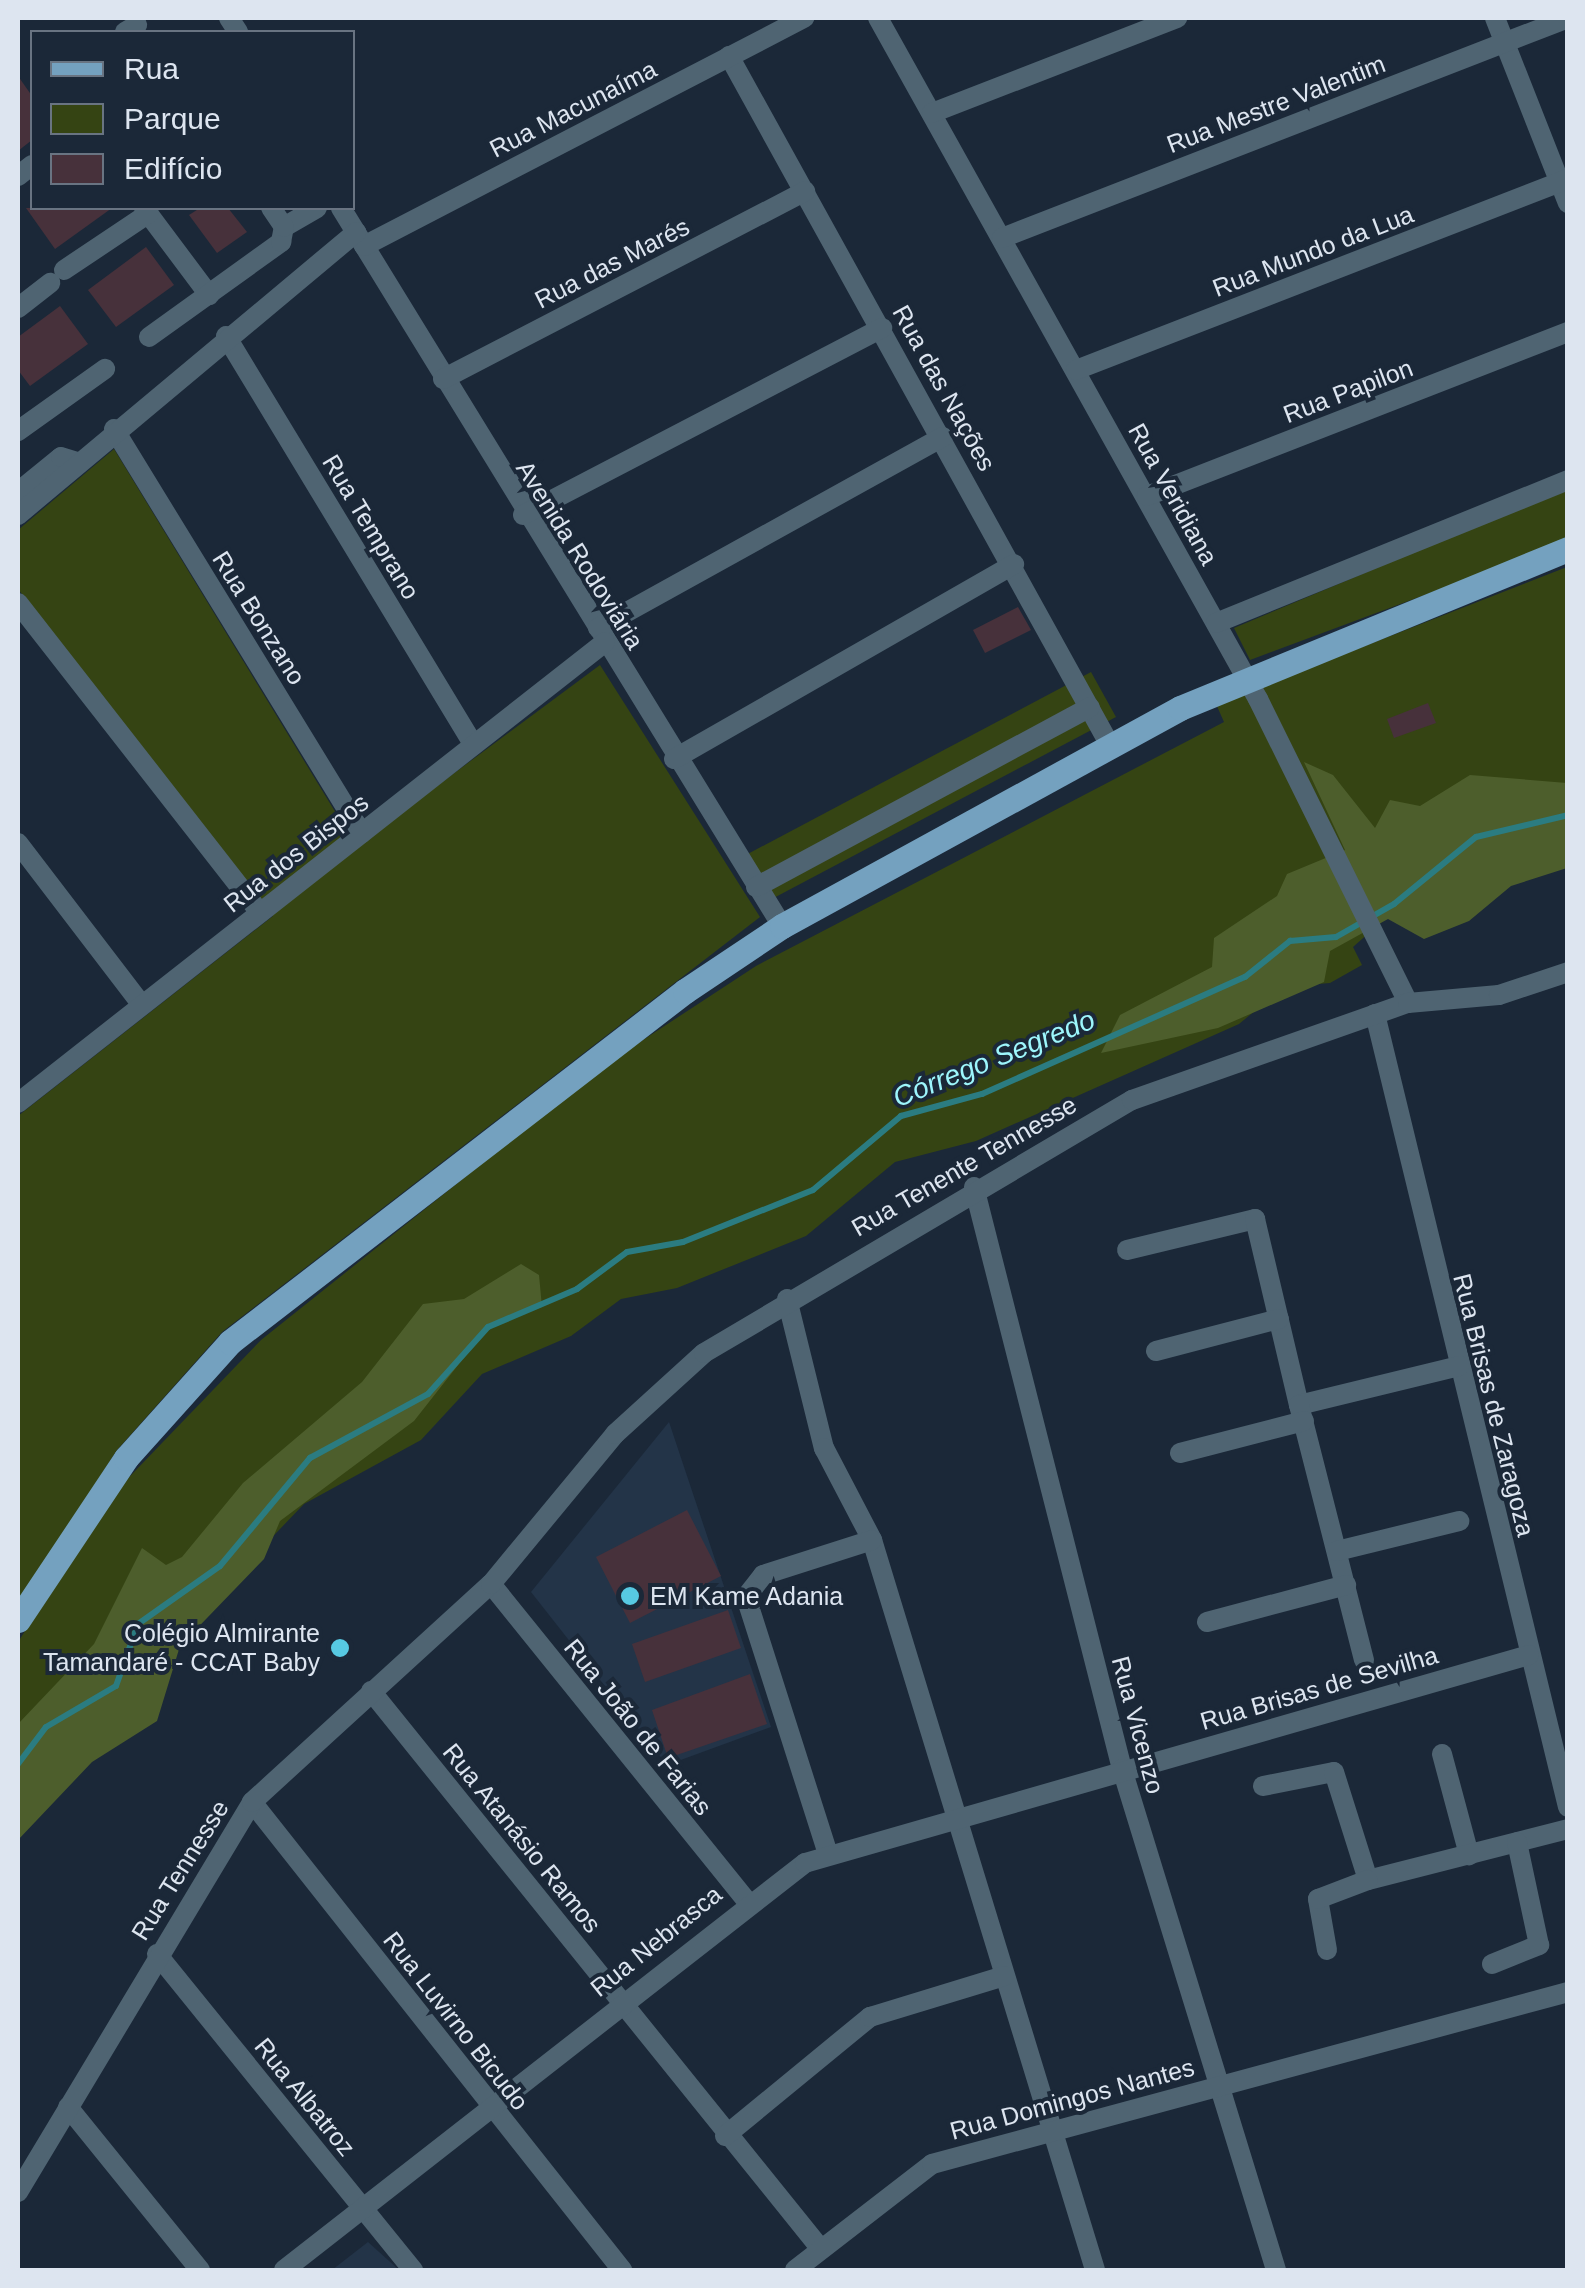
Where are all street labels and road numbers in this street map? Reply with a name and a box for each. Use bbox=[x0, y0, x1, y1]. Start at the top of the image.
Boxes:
street label: Rua Mestre Valentim bbox=[1163, 49, 1389, 159]
street label: Rua Macunaíma bbox=[484, 54, 662, 164]
street label: Rua Mundo da Lua bbox=[1208, 199, 1418, 303]
street label: Rua das Marés bbox=[530, 211, 694, 315]
street label: Rua das Nações bbox=[886, 300, 1002, 476]
street label: Rua Papilon bbox=[1279, 353, 1417, 429]
street label: Rua Veridiana bbox=[1122, 418, 1224, 570]
street label: Rua Temprano bbox=[316, 449, 426, 605]
street label: Avenida Rodoviária bbox=[510, 455, 650, 655]
street label: Rua Bonzano bbox=[206, 546, 312, 690]
street label: Rua dos Bispos bbox=[218, 787, 374, 919]
street label: Rua Tenente Tennesse bbox=[846, 1089, 1082, 1243]
street label: Rua Brisas de Zaragoza bbox=[1447, 1271, 1541, 1539]
street label: Rua João de Farias bbox=[558, 1633, 718, 1821]
street label: Rua Brisas de Sevilha bbox=[1197, 1640, 1441, 1736]
street label: Rua Vicenzo bbox=[1105, 1653, 1171, 1797]
street label: Rua Atanásio Ramos bbox=[436, 1737, 608, 1939]
street label: Rua Tennesse bbox=[125, 1794, 235, 1946]
street label: Rua Nebrasca bbox=[584, 1879, 728, 2003]
street label: Rua Luvirno Bicudo bbox=[377, 1926, 535, 2116]
street label: Rua Albatroz bbox=[248, 2031, 362, 2163]
street label: Rua Domingos Nantes bbox=[947, 2052, 1197, 2146]

